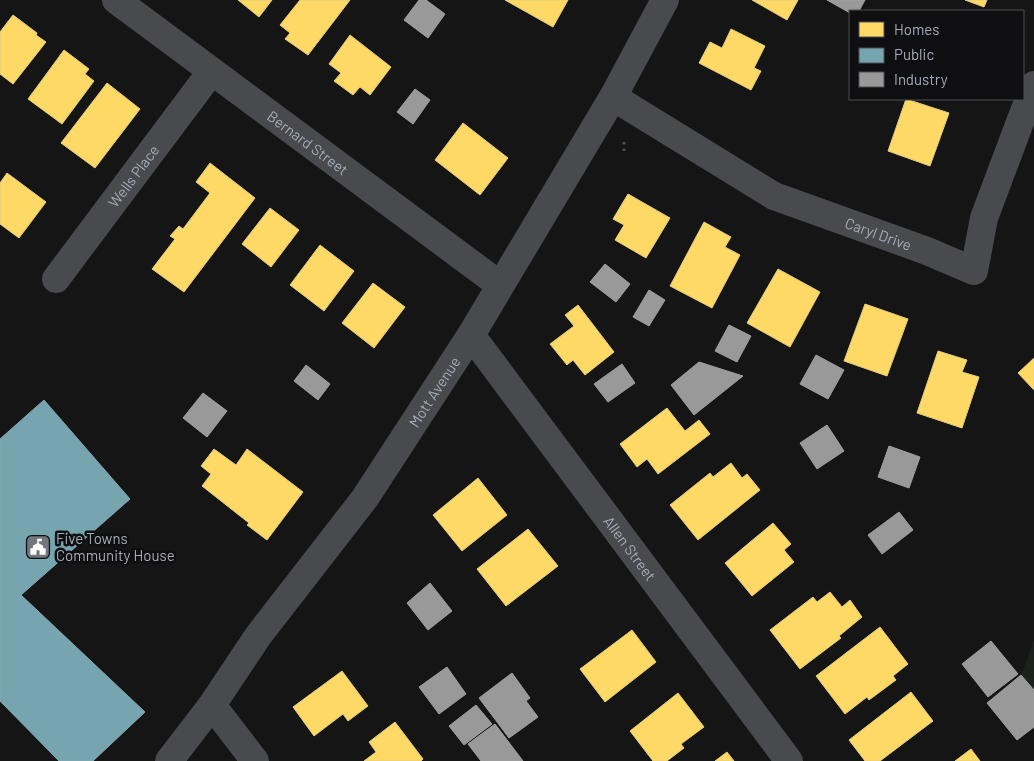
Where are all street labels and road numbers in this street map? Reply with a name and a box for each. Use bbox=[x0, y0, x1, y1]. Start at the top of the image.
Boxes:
street label: Bernard Street bbox=[264, 107, 352, 178]
street label: Wells Place bbox=[104, 141, 163, 210]
street label: Caryl Drive bbox=[843, 213, 914, 254]
street label: Mott Avenue bbox=[405, 353, 464, 430]
street label: Allen Street bbox=[600, 512, 660, 584]

